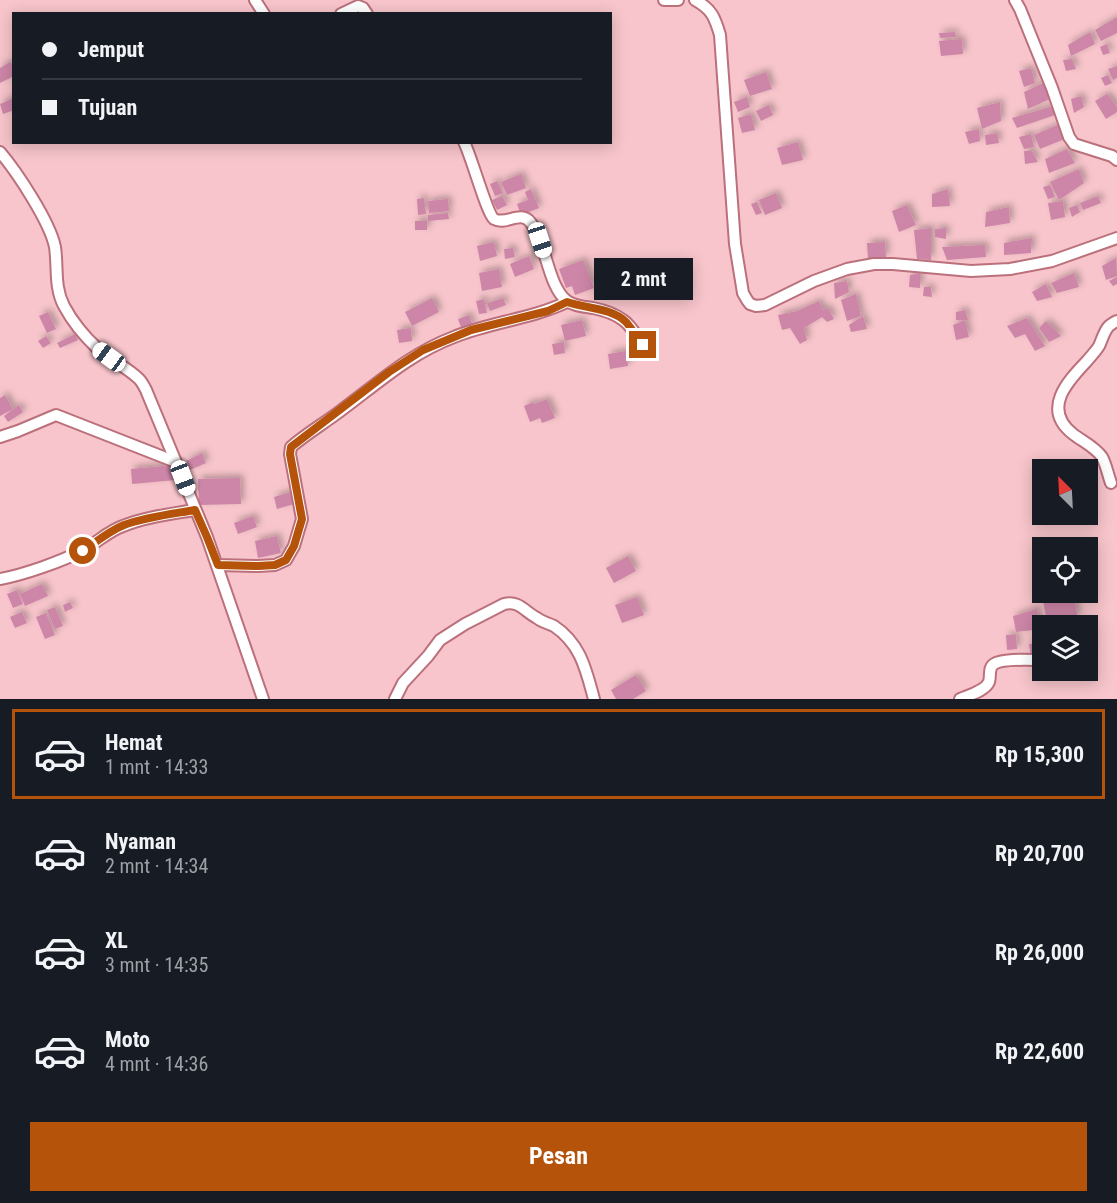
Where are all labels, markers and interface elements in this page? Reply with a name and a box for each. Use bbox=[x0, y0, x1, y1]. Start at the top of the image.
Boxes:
text: Jemput bbox=[78, 37, 144, 62]
text: Tujuan bbox=[78, 95, 137, 120]
car bbox=[526, 220, 554, 260]
callout: 2 mnt bbox=[594, 258, 692, 300]
text: 2 mnt bbox=[621, 267, 666, 291]
route end bbox=[629, 331, 656, 358]
car bbox=[89, 339, 129, 375]
car bbox=[168, 458, 198, 498]
north arrow bbox=[1032, 459, 1098, 525]
map controls bbox=[1032, 459, 1098, 681]
route start bbox=[69, 537, 96, 564]
button: locate bbox=[1032, 537, 1098, 603]
button: layers bbox=[1032, 615, 1098, 681]
icon: car bbox=[33, 727, 87, 781]
text: Hemat bbox=[105, 730, 162, 755]
text: Rp 15,300 bbox=[995, 742, 1084, 767]
text: 1 mnt · 14:33 bbox=[105, 755, 208, 779]
icon: car bbox=[33, 826, 87, 880]
text: Nyaman bbox=[105, 829, 176, 854]
text: Rp 20,700 bbox=[995, 841, 1084, 866]
text: 2 mnt · 14:34 bbox=[105, 854, 208, 878]
icon: car bbox=[33, 925, 87, 979]
text: XL bbox=[105, 928, 128, 953]
text: Rp 26,000 bbox=[995, 940, 1084, 965]
text: 3 mnt · 14:35 bbox=[105, 953, 208, 977]
icon: car bbox=[33, 1024, 87, 1078]
text: Moto bbox=[105, 1027, 150, 1052]
text: Rp 22,600 bbox=[995, 1039, 1084, 1064]
text: 4 mnt · 14:36 bbox=[105, 1052, 208, 1076]
button: Pesan bbox=[30, 1122, 1087, 1191]

